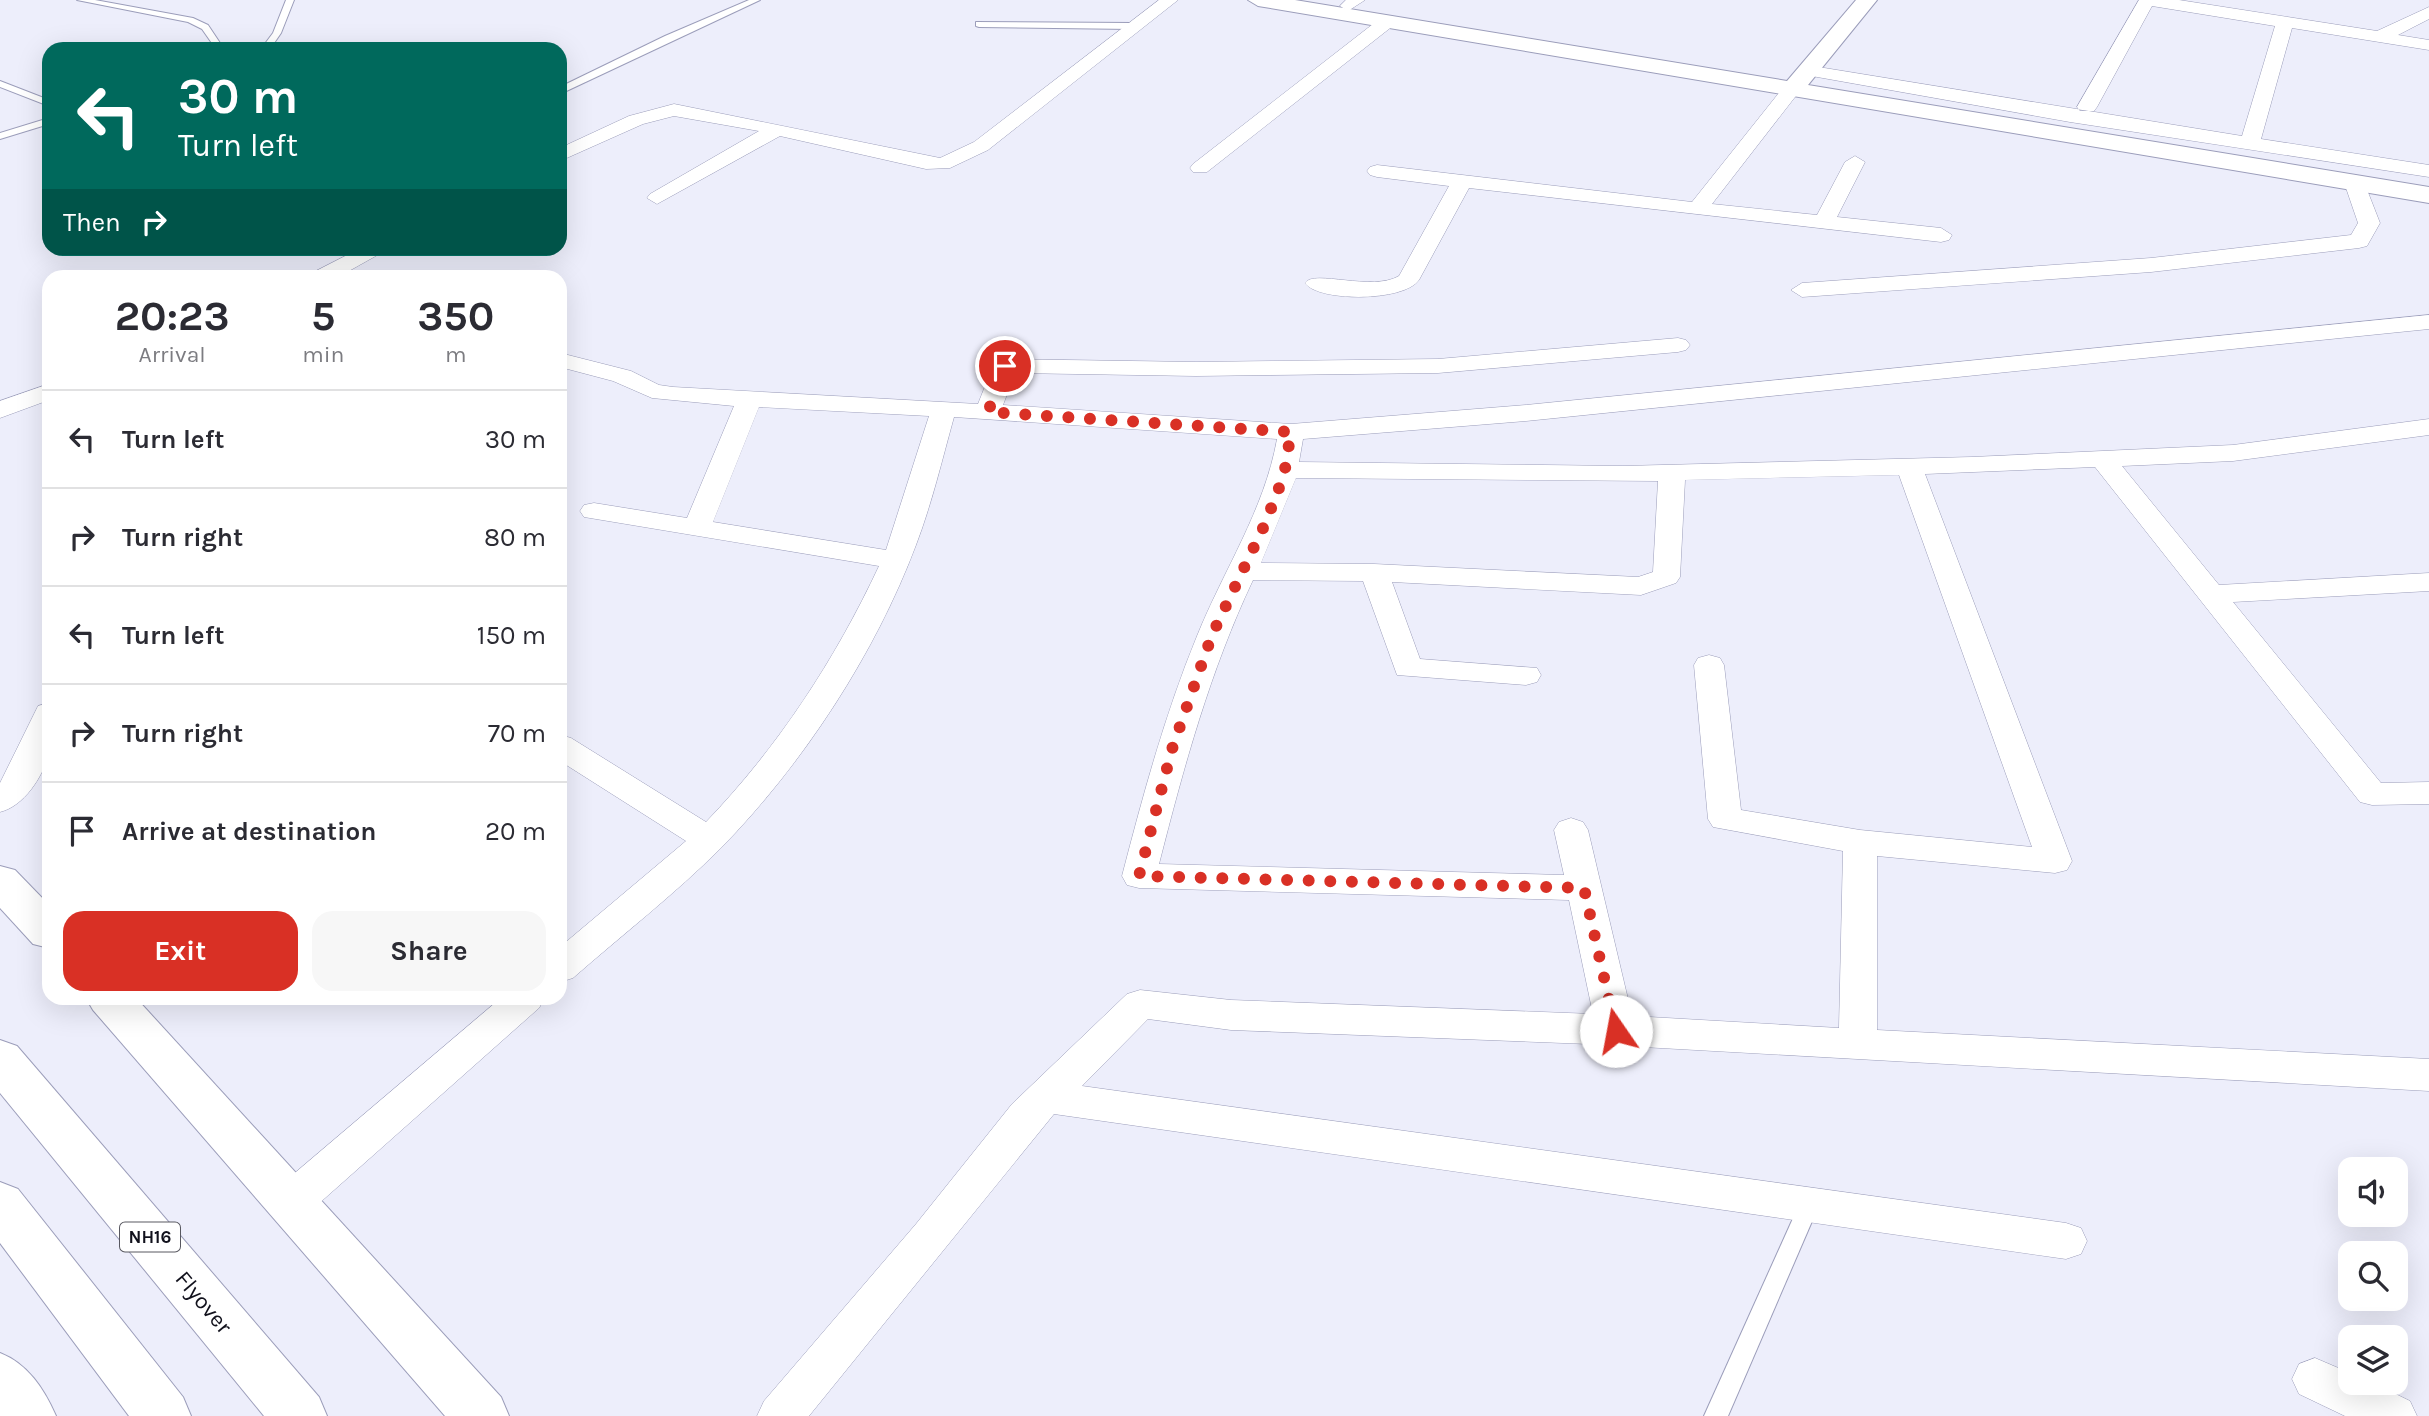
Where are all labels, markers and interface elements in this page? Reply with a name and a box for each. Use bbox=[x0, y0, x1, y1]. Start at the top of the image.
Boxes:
text: 30 m bbox=[178, 68, 298, 125]
icon: left bbox=[63, 70, 154, 161]
text: Turn left bbox=[178, 127, 298, 164]
icon: right bbox=[135, 203, 173, 241]
text: Then bbox=[63, 207, 121, 238]
text: 20:23 bbox=[115, 291, 230, 341]
text: 5 bbox=[311, 291, 336, 341]
text: 350 bbox=[417, 291, 494, 341]
pin bbox=[975, 336, 1035, 396]
text: Arrival bbox=[138, 341, 206, 368]
text: min bbox=[302, 341, 344, 368]
text: m bbox=[445, 341, 466, 368]
icon: arrive bbox=[986, 347, 1024, 385]
icon: left bbox=[63, 420, 101, 458]
text: Turn left bbox=[122, 424, 224, 455]
text: 30 m bbox=[485, 424, 546, 455]
icon: right bbox=[63, 518, 101, 556]
text: Turn right bbox=[122, 522, 243, 553]
text: 80 m bbox=[484, 522, 546, 553]
icon: left bbox=[63, 616, 101, 654]
text: Turn left bbox=[122, 620, 224, 651]
text: 150 m bbox=[477, 620, 546, 651]
icon: right bbox=[63, 714, 101, 752]
text: Turn right bbox=[122, 718, 243, 749]
text: 70 m bbox=[488, 718, 546, 749]
icon: arrive bbox=[63, 812, 101, 850]
text: Arrive at destination bbox=[122, 816, 376, 847]
text: 20 m bbox=[485, 816, 546, 847]
button: Exit bbox=[63, 911, 298, 991]
button: Share bbox=[312, 911, 546, 991]
position arrow bbox=[1579, 994, 1653, 1068]
map controls bbox=[2338, 1157, 2408, 1395]
button: sound bbox=[2338, 1157, 2408, 1227]
road number: NH16 bbox=[120, 1222, 180, 1252]
button: search bbox=[2338, 1241, 2408, 1311]
street label: Flyover bbox=[170, 1266, 238, 1340]
button: layers bbox=[2338, 1325, 2408, 1395]

